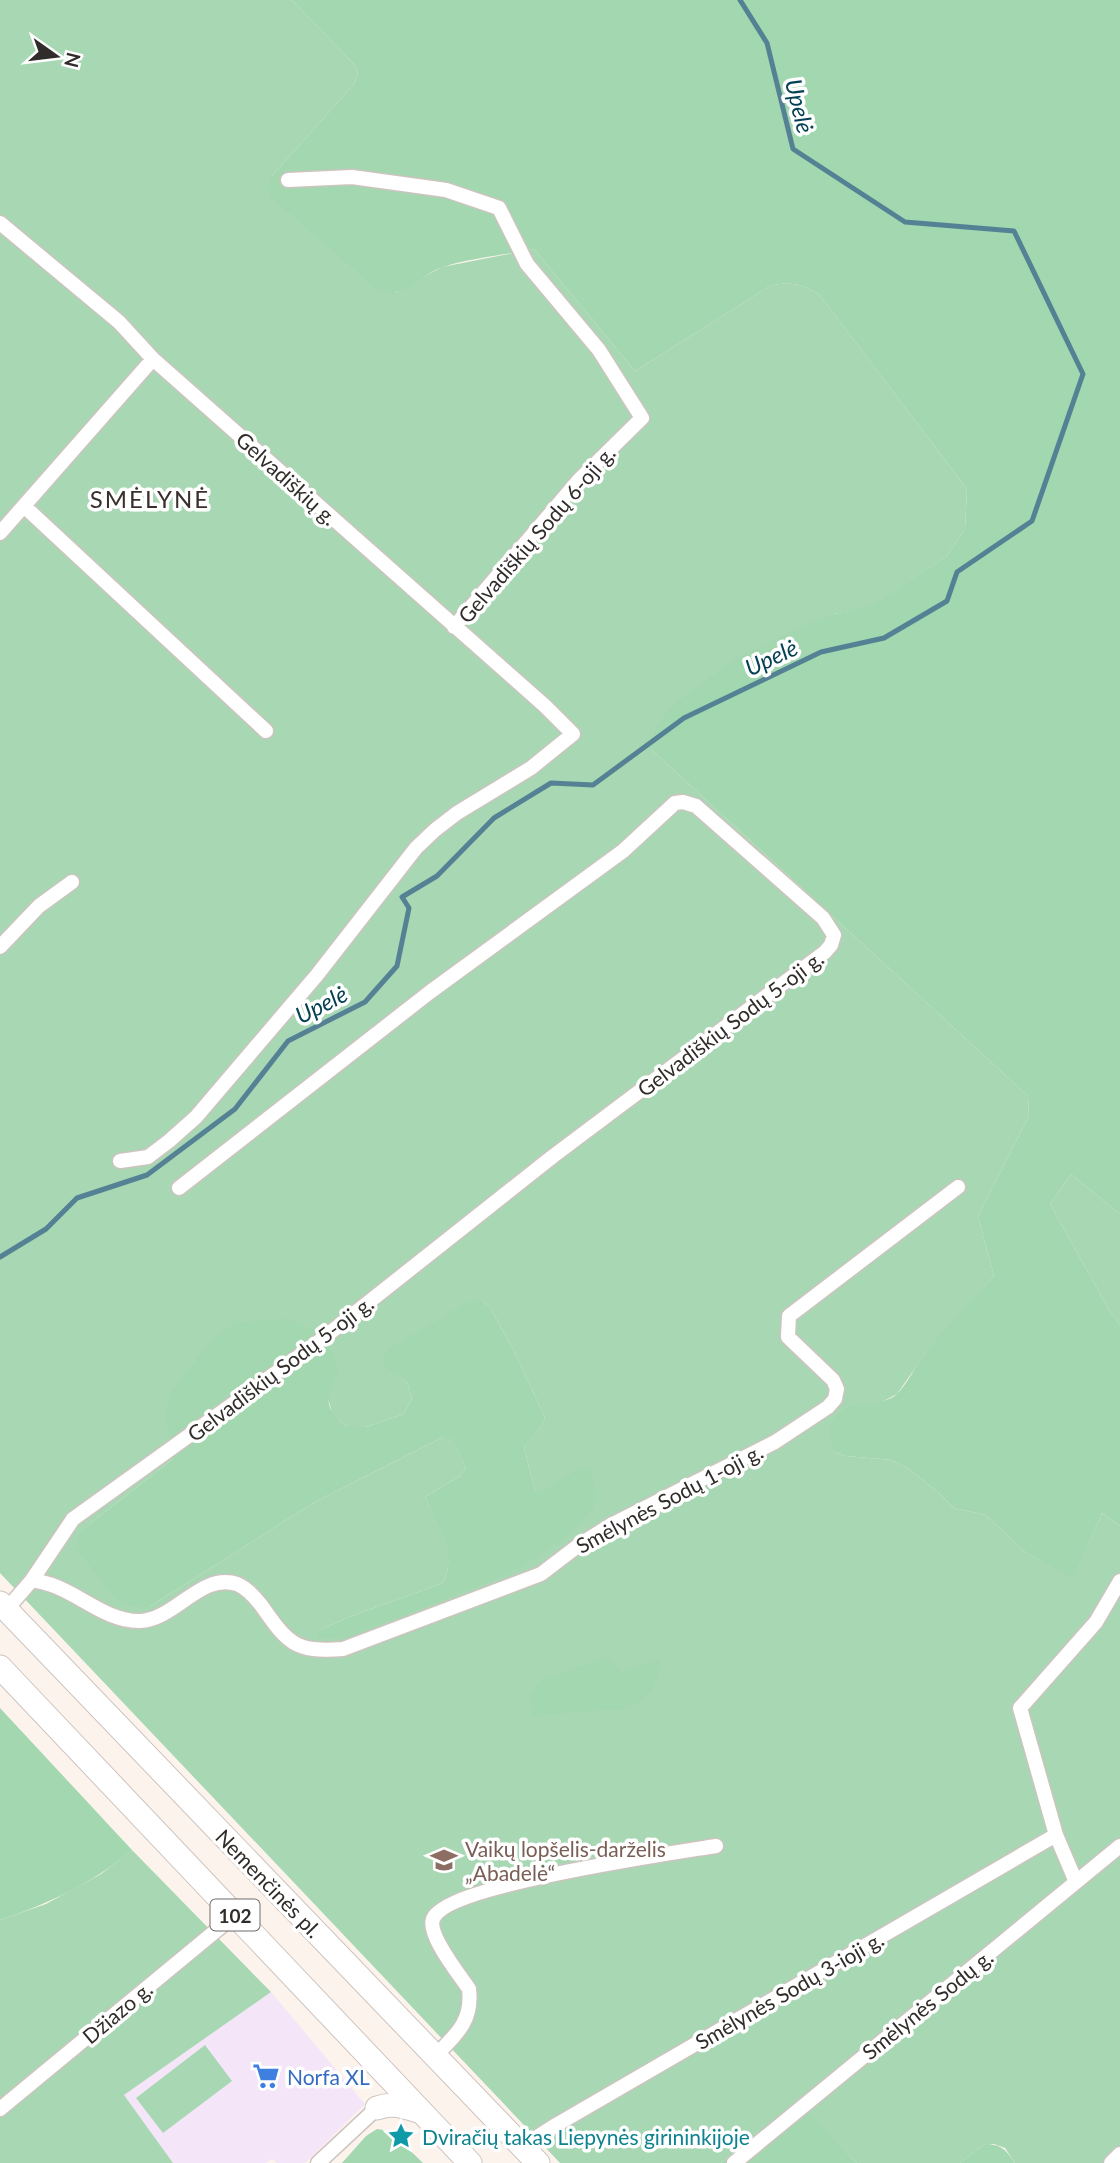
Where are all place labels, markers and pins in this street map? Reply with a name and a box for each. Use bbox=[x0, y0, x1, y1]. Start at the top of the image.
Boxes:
place label: Vaikų lopšelis-darželis „Abadelė“ bbox=[465, 1836, 666, 1885]
school or university icon: Vaikų lopšelis-darželis „Abadelė“ bbox=[429, 1845, 459, 1875]
supermarket icon: Norfa XL bbox=[251, 2061, 281, 2091]
place label: Norfa XL bbox=[287, 2064, 370, 2089]
place icon: Dviračių takas Liepynės girininkijoje bbox=[386, 2121, 416, 2151]
place label: Dviračių takas Liepynės girininkijoje bbox=[422, 2124, 750, 2149]

